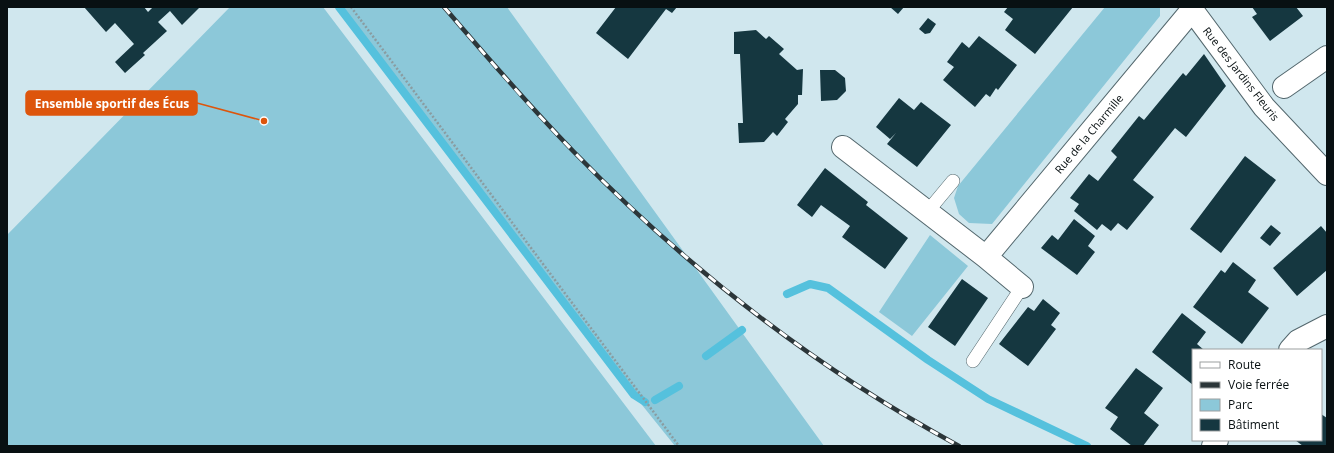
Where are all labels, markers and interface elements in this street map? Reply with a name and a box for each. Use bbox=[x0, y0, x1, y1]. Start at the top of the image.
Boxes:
street label: Rue des Jardins Fleuris bbox=[1200, 24, 1283, 124]
callout: Ensemble sportif des Écus bbox=[26, 91, 197, 115]
street label: Rue de la Charmille bbox=[1051, 91, 1126, 176]
text: Ensemble sportif des Écus bbox=[35, 95, 189, 112]
legend bbox=[1192, 349, 1322, 441]
text: Route bbox=[1228, 356, 1261, 373]
text: Voie ferrée bbox=[1228, 376, 1290, 393]
text: Parc bbox=[1228, 396, 1253, 413]
text: Bâtiment bbox=[1228, 416, 1279, 433]

